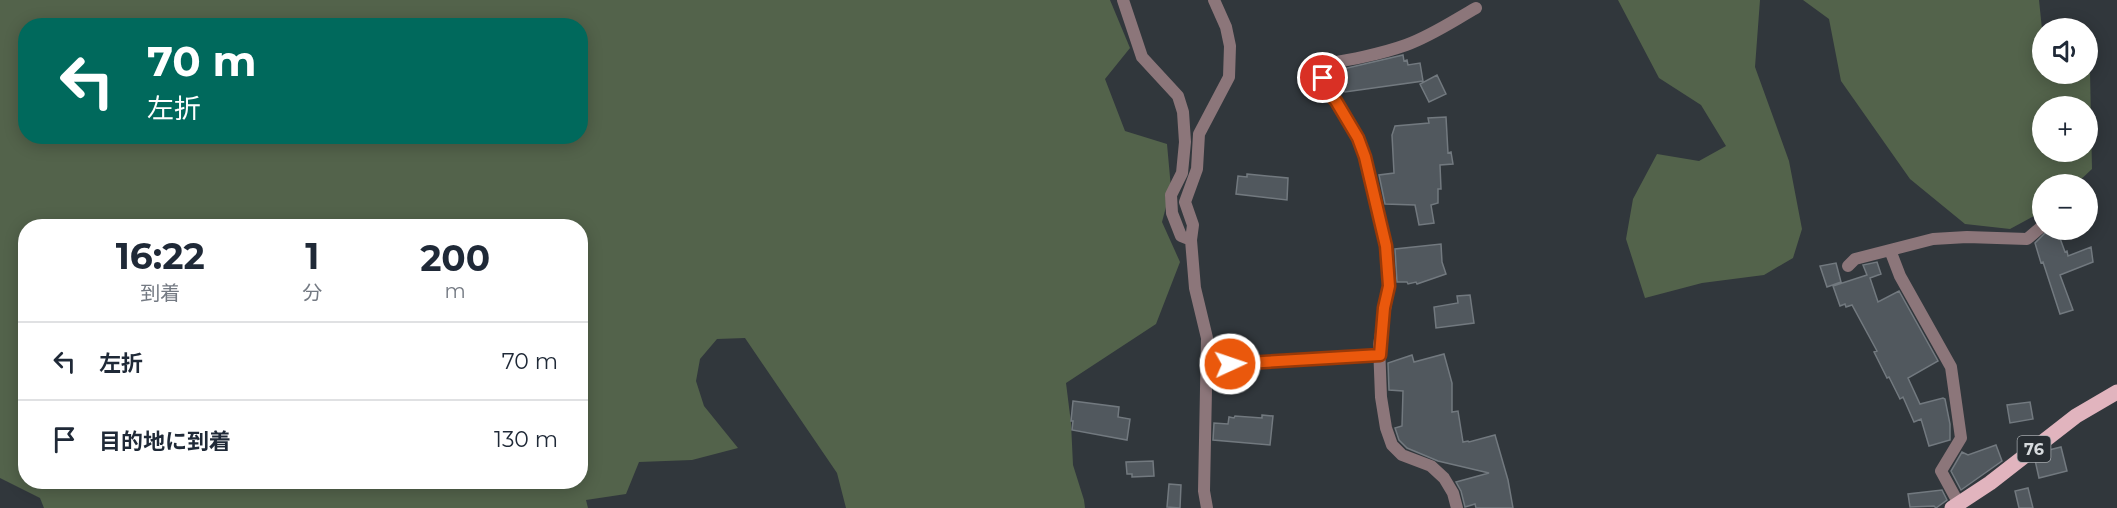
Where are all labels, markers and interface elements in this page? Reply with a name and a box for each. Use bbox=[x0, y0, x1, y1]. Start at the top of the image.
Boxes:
map controls bbox=[2032, 18, 2098, 240]
button: sound bbox=[2032, 18, 2098, 84]
text: 70 m bbox=[147, 35, 257, 87]
icon: left bbox=[48, 42, 126, 120]
pin bbox=[1297, 52, 1348, 103]
icon: arrive bbox=[1306, 61, 1339, 94]
text: 左折 bbox=[147, 92, 201, 125]
button: + bbox=[2032, 96, 2098, 162]
button: − bbox=[2032, 174, 2098, 240]
text: 16:22 bbox=[116, 234, 205, 278]
text: 1 bbox=[305, 234, 319, 278]
text: 200 bbox=[420, 236, 490, 280]
text: m bbox=[445, 279, 466, 303]
text: 到着 bbox=[140, 281, 180, 305]
text: 分 bbox=[302, 281, 322, 305]
position arrow bbox=[1198, 332, 1262, 396]
icon: left bbox=[48, 345, 81, 378]
text: 70 m bbox=[502, 348, 558, 375]
text: 左折 bbox=[99, 350, 143, 377]
icon: arrive bbox=[48, 423, 81, 456]
text: 130 m bbox=[494, 426, 558, 453]
text: 目的地に到着 bbox=[99, 428, 231, 455]
road number: 76 bbox=[2018, 436, 2050, 462]

